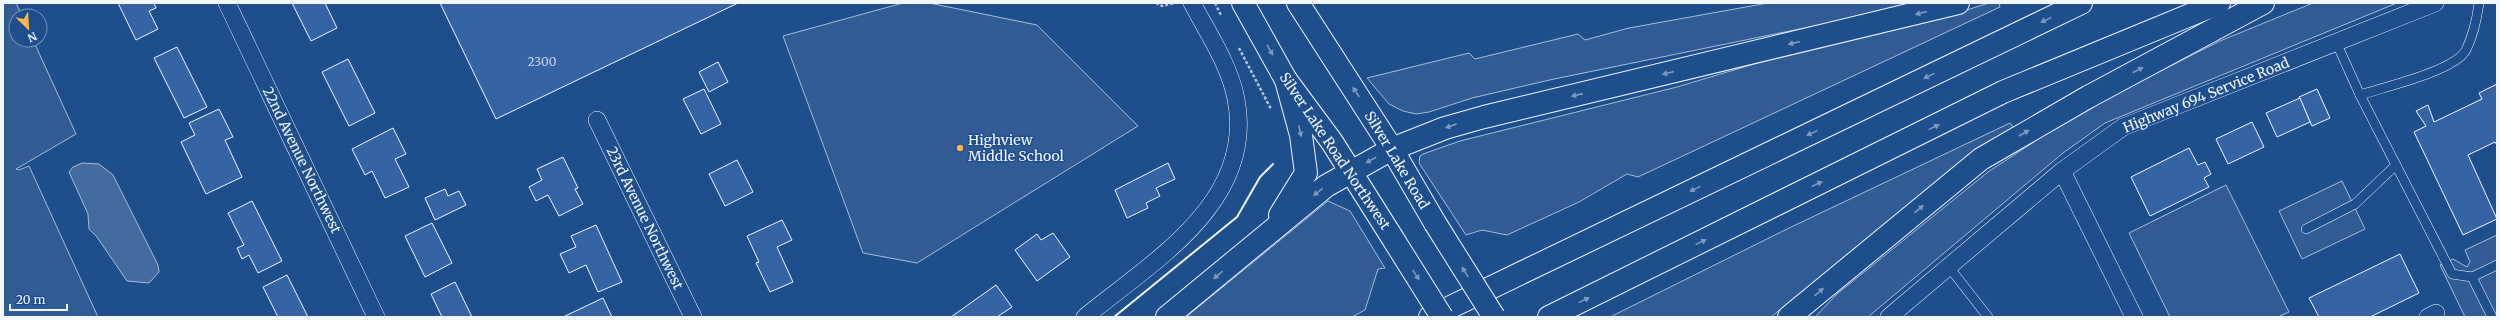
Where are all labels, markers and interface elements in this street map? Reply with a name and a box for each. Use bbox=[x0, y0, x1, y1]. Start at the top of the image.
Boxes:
north arrow bbox=[8, 8, 48, 48]
one-way arrow bbox=[1914, 11, 1927, 17]
one-way arrow bbox=[2040, 17, 2052, 23]
text: N bbox=[25, 29, 39, 45]
one-way arrow bbox=[1788, 41, 1800, 47]
one-way arrow bbox=[1266, 44, 1273, 56]
street label: Highway 694 Service Road bbox=[2120, 53, 2292, 137]
house number: 2300 bbox=[527, 54, 557, 69]
one-way arrow bbox=[2132, 66, 2144, 73]
street label: Silver Lake Road Northwest bbox=[1276, 69, 1395, 233]
one-way arrow bbox=[1661, 71, 1674, 77]
one-way arrow bbox=[1923, 73, 1935, 79]
street label: 22nd Avenue Northwest bbox=[259, 84, 346, 237]
one-way arrow bbox=[1352, 87, 1359, 98]
one-way arrow bbox=[1571, 92, 1583, 98]
street label: Silver Lake Road bbox=[1361, 108, 1434, 213]
one-way arrow bbox=[1445, 124, 1457, 130]
one-way arrow bbox=[1928, 124, 1940, 130]
one-way arrow bbox=[1297, 125, 1303, 137]
one-way arrow bbox=[2018, 129, 2030, 136]
one-way arrow bbox=[1806, 130, 1818, 136]
place label: Highview Middle School bbox=[968, 131, 1065, 165]
marker: Highview Middle School bbox=[955, 143, 965, 153]
street label: 23rd Avenue Northwest bbox=[603, 144, 688, 293]
one-way arrow bbox=[1366, 157, 1377, 164]
one-way arrow bbox=[1812, 181, 1823, 188]
one-way arrow bbox=[1689, 186, 1700, 192]
one-way arrow bbox=[1313, 188, 1324, 197]
one-way arrow bbox=[1914, 204, 1924, 213]
one-way arrow bbox=[1695, 239, 1707, 245]
one-way arrow bbox=[1462, 266, 1469, 278]
one-way arrow bbox=[1212, 270, 1223, 279]
one-way arrow bbox=[1412, 270, 1420, 280]
scale bar bbox=[10, 286, 67, 312]
one-way arrow bbox=[1814, 288, 1824, 297]
text: 20 m bbox=[16, 292, 45, 307]
one-way arrow bbox=[1579, 297, 1590, 303]

